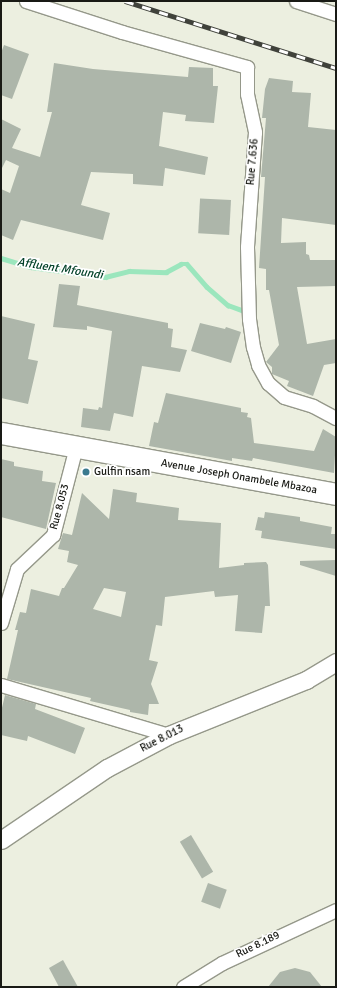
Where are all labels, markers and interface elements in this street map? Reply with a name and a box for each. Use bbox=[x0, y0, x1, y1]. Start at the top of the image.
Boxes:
street label: Rue 7.636 bbox=[244, 138, 262, 186]
water label: Affluent Mfoundi bbox=[16, 255, 104, 283]
street label: Avenue Joseph Onambele Mbazoa bbox=[160, 457, 318, 497]
place label: Gulfin nsam bbox=[94, 465, 150, 479]
marker: Gulfin nsam bbox=[81, 467, 91, 477]
street label: Rue 8.053 bbox=[48, 483, 72, 531]
street label: Rue 8.013 bbox=[138, 722, 186, 756]
street label: Rue 8.189 bbox=[234, 929, 282, 961]

